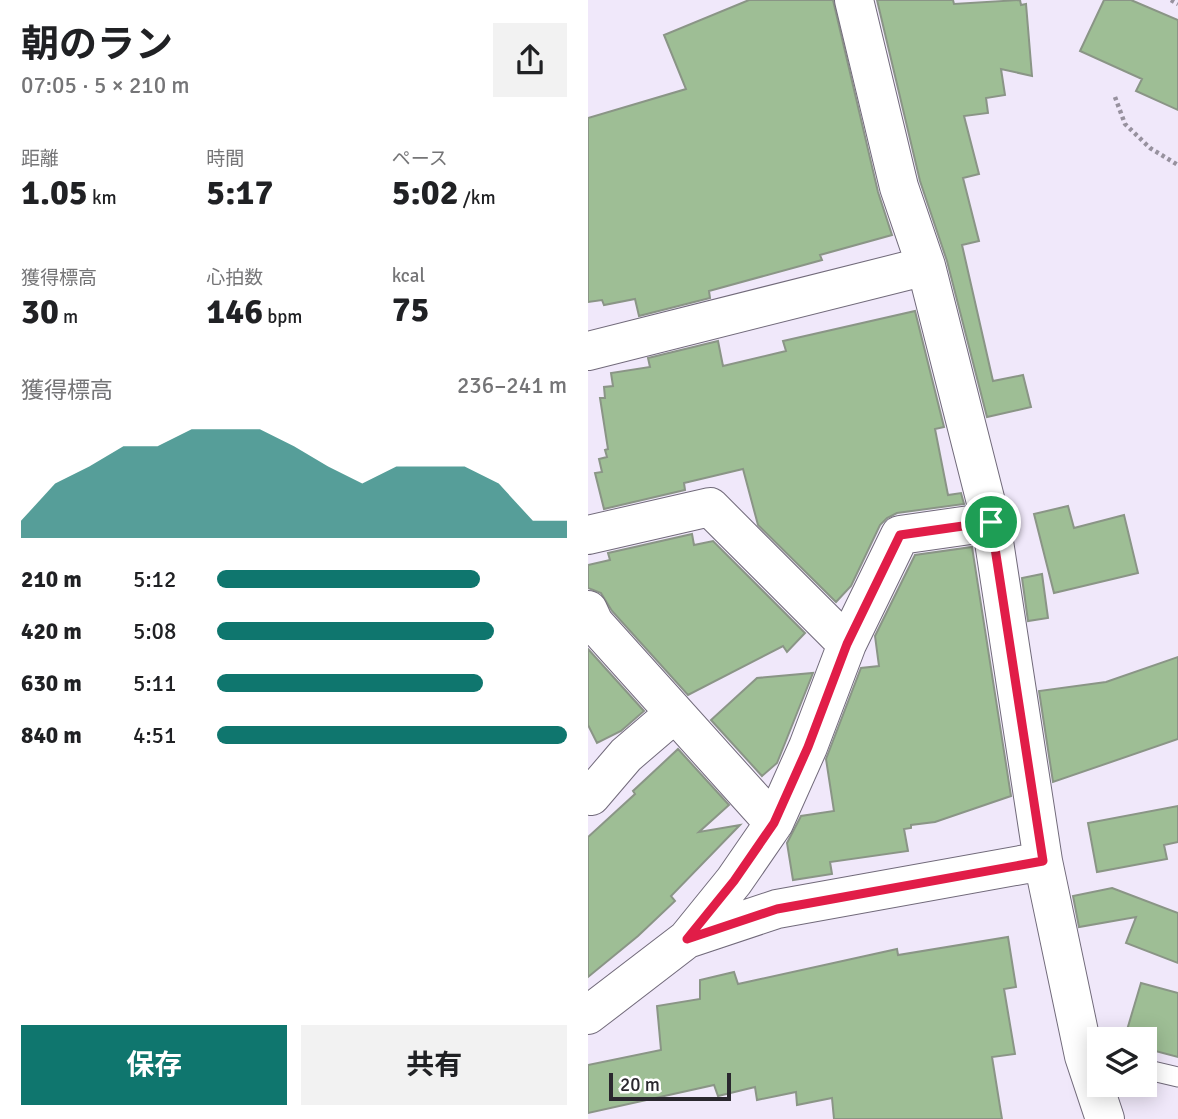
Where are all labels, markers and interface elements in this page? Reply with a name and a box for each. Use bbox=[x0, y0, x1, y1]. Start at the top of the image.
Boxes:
text: 朝のラン bbox=[21, 21, 173, 68]
button: share bbox=[493, 23, 567, 97]
text: 07:05 · 5 × 210 m bbox=[21, 71, 190, 100]
text: 距離 bbox=[21, 147, 59, 171]
text: 時間 bbox=[206, 147, 244, 171]
text: ペース bbox=[392, 147, 448, 171]
text: 1.05 bbox=[21, 171, 88, 214]
text: 5:17 bbox=[206, 171, 273, 214]
text: 5:02 bbox=[392, 171, 459, 214]
text: km bbox=[88, 186, 117, 210]
text: /km bbox=[459, 186, 496, 210]
text: kcal bbox=[392, 264, 425, 288]
text: 獲得標高 bbox=[21, 266, 97, 290]
text: 心拍数 bbox=[206, 266, 263, 290]
text: 75 bbox=[392, 288, 429, 331]
text: 30 bbox=[21, 290, 59, 333]
text: 146 bbox=[206, 290, 263, 333]
text: m bbox=[59, 305, 78, 329]
text: bpm bbox=[263, 305, 302, 329]
text: 236–241 m bbox=[457, 371, 567, 400]
text: 獲得標高 bbox=[21, 376, 113, 405]
pin bbox=[961, 492, 1021, 552]
icon: arrive bbox=[972, 503, 1010, 541]
text: 210 m bbox=[21, 565, 82, 594]
text: 5:12 bbox=[133, 565, 176, 594]
text: 420 m bbox=[21, 617, 82, 646]
text: 5:08 bbox=[133, 617, 176, 646]
text: 630 m bbox=[21, 669, 82, 698]
text: 5:11 bbox=[133, 669, 176, 698]
text: 840 m bbox=[21, 721, 82, 750]
text: 4:51 bbox=[133, 721, 176, 750]
button: 保存 bbox=[21, 1025, 287, 1105]
button: 共有 bbox=[301, 1025, 567, 1105]
map controls bbox=[1087, 1027, 1157, 1097]
button: layers bbox=[1087, 1027, 1157, 1097]
scale bar bbox=[609, 1070, 732, 1102]
text: 20 m bbox=[620, 1073, 660, 1097]

